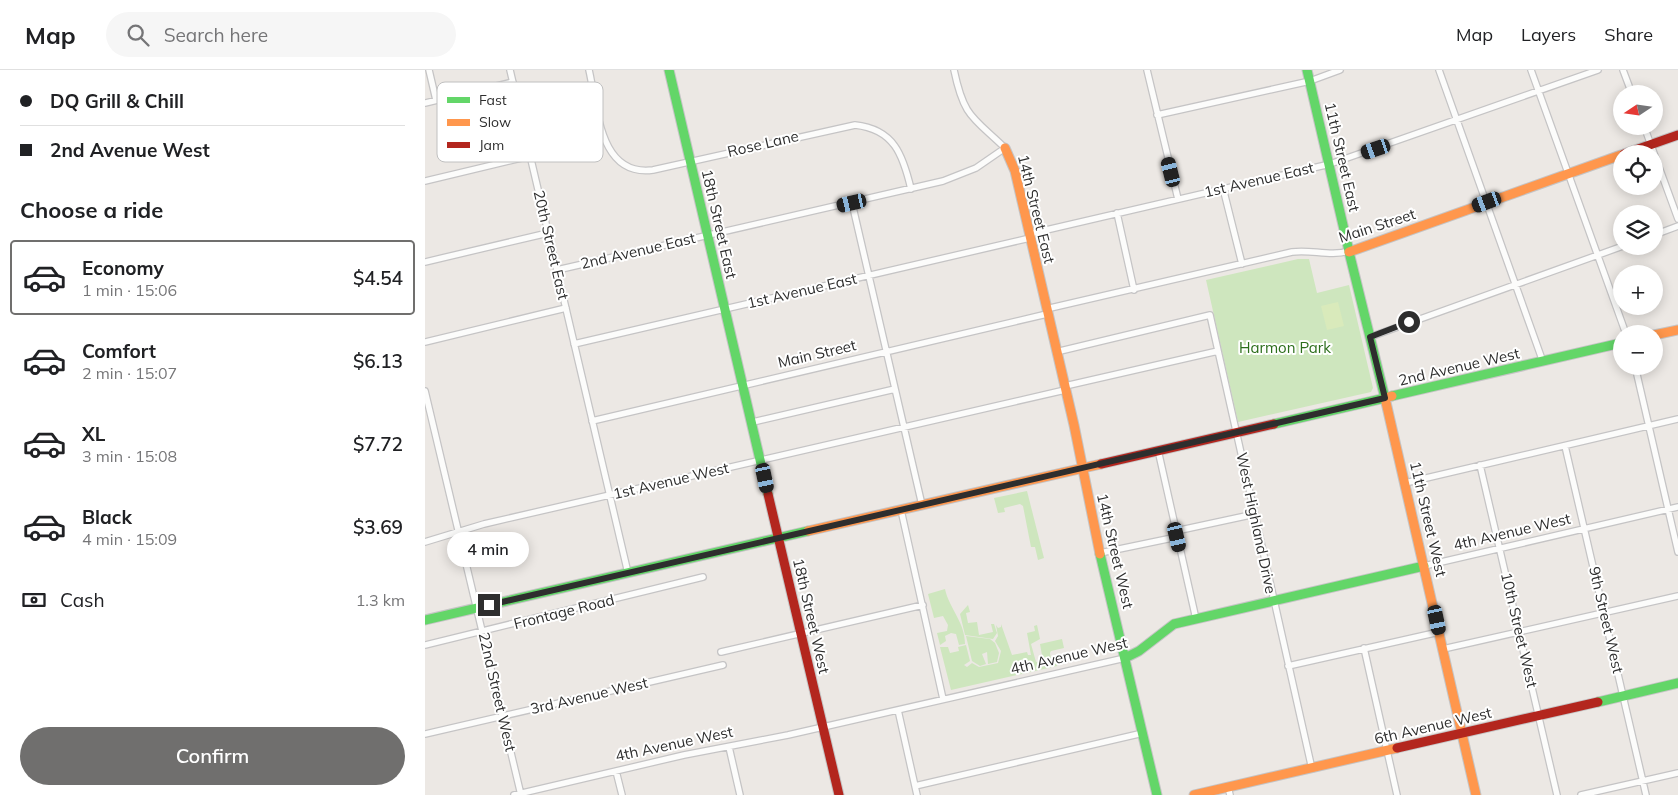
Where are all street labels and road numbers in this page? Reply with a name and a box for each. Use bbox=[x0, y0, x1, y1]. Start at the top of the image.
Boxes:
street label: 11th Street East bbox=[1321, 100, 1364, 213]
street label: Rose Lane bbox=[725, 126, 800, 161]
street label: 14th Street East bbox=[1014, 152, 1059, 265]
street label: 1st Avenue East bbox=[1202, 158, 1316, 201]
street label: 18th Street East bbox=[698, 167, 741, 280]
street label: 20th Street East bbox=[530, 188, 573, 301]
street label: Main Street bbox=[1336, 204, 1418, 247]
street label: 2nd Avenue East bbox=[579, 228, 697, 273]
street label: 1st Avenue East bbox=[745, 269, 859, 312]
street label: Main Street bbox=[776, 335, 858, 372]
street label: 2nd Avenue West bbox=[1397, 343, 1521, 390]
street label: West Highland Drive bbox=[1232, 451, 1281, 595]
street label: 1st Avenue West bbox=[611, 458, 731, 503]
street label: 11th Street West bbox=[1406, 459, 1451, 578]
street label: 14th Street West bbox=[1093, 491, 1138, 610]
street label: 4th Avenue West bbox=[1451, 509, 1572, 554]
street label: 18th Street West bbox=[789, 556, 834, 675]
street label: 9th Street West bbox=[1585, 565, 1628, 675]
street label: 10th Street West bbox=[1497, 570, 1542, 689]
street label: Frontage Road bbox=[512, 590, 616, 633]
street label: 22nd Street West bbox=[475, 630, 520, 753]
street label: 4th Avenue West bbox=[1008, 633, 1129, 678]
street label: 3rd Avenue West bbox=[528, 673, 649, 718]
street label: 6th Avenue West bbox=[1372, 703, 1493, 748]
street label: 4th Avenue West bbox=[613, 722, 734, 765]

